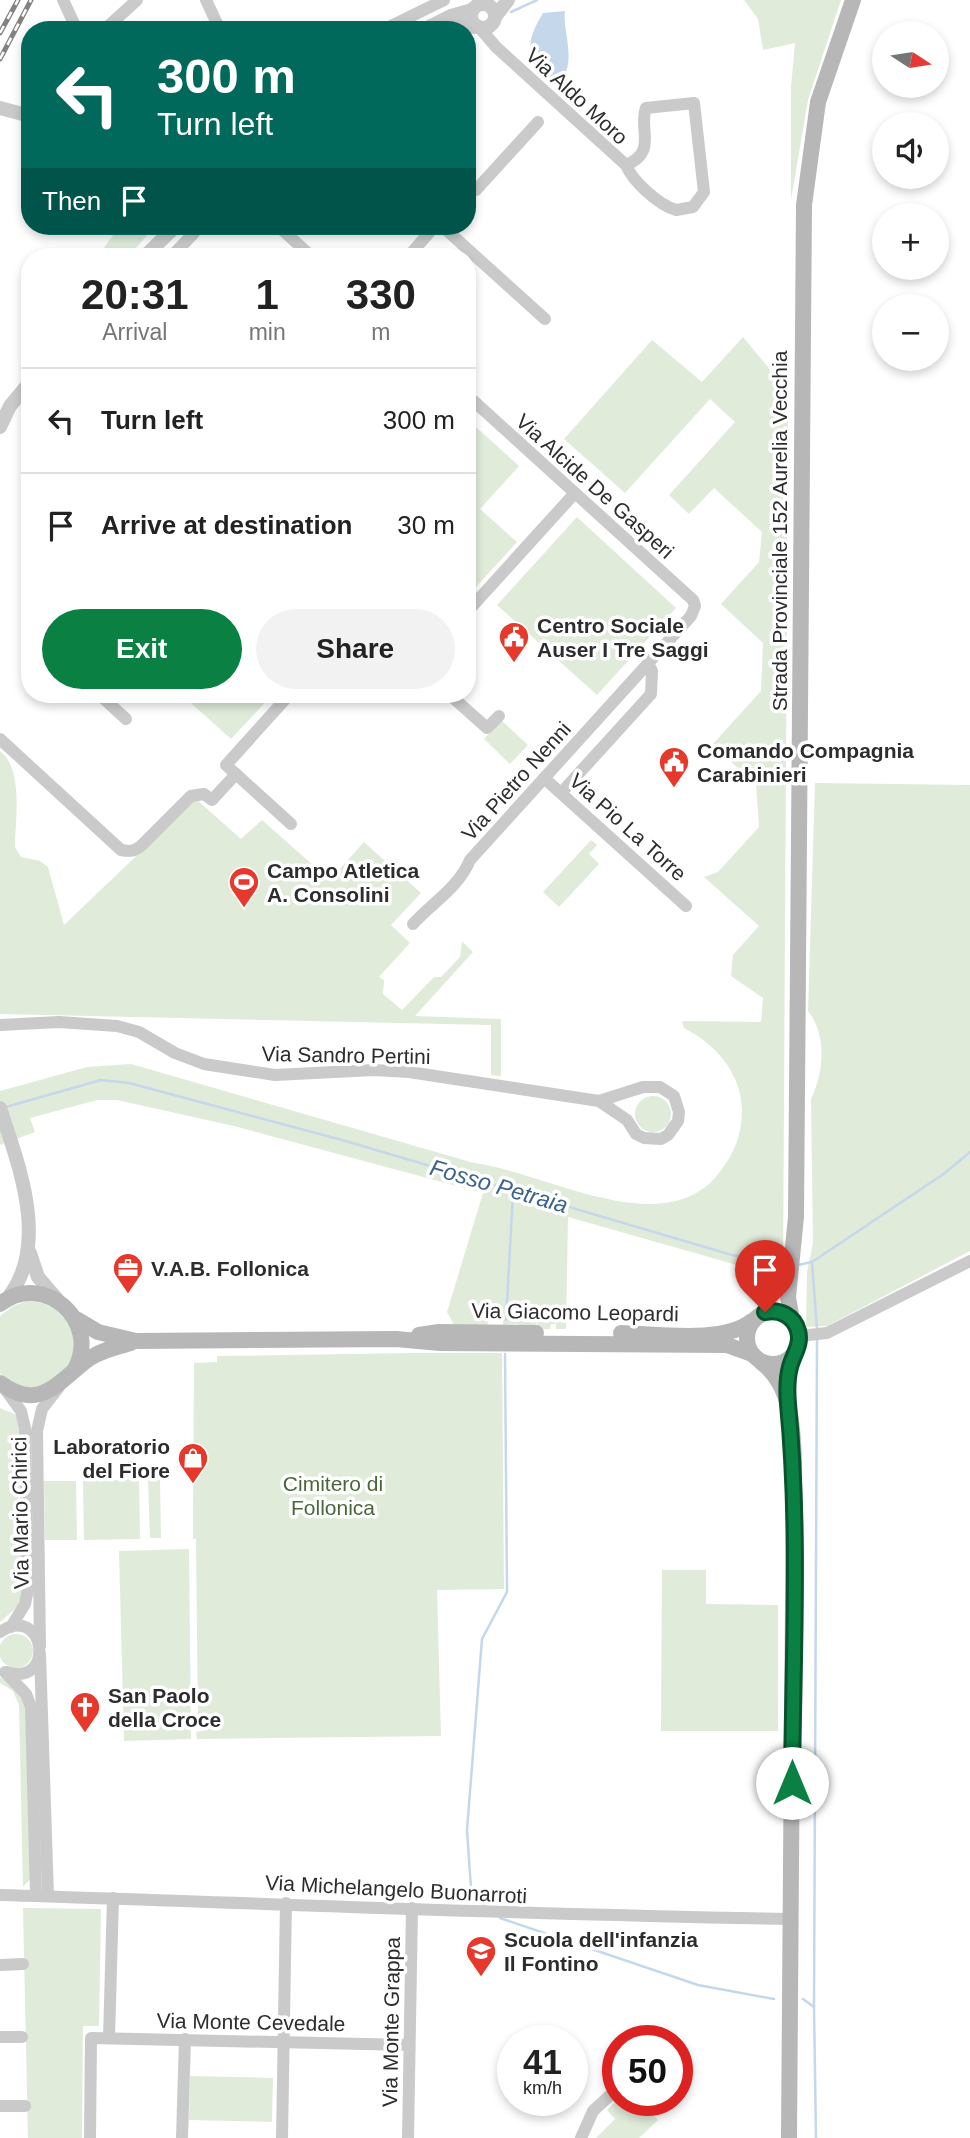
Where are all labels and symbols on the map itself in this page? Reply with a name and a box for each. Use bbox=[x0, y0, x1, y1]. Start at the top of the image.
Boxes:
north arrow bbox=[872, 21, 948, 98]
street label: Via Aldo Moro bbox=[521, 43, 633, 149]
street label: Strada Provinciale 152 Aurelia Vecchia bbox=[768, 350, 791, 711]
street label: Via Alcide De Gasperi bbox=[512, 409, 678, 563]
place label: Centro Sociale Auser I Tre Saggi bbox=[537, 614, 709, 661]
public building icon: Centro Sociale Auser I Tre Saggi bbox=[497, 620, 531, 664]
street label: Via Pietro Nenni bbox=[457, 717, 575, 845]
place label: Comando Compagnia Carabinieri bbox=[697, 739, 914, 786]
public building icon: Comando Compagnia Carabinieri bbox=[657, 745, 691, 789]
street label: Via Pio La Torre bbox=[565, 769, 691, 885]
place label: Campo Atletica A. Consolini bbox=[267, 859, 419, 906]
sports icon: Campo Atletica A. Consolini bbox=[227, 865, 261, 909]
street label: Via Sandro Pertini bbox=[261, 1042, 431, 1068]
water label: Fosso Petraia bbox=[427, 1154, 571, 1218]
pin bbox=[735, 1240, 795, 1312]
office icon: V.A.B. Follonica bbox=[111, 1251, 145, 1295]
place label: V.A.B. Follonica bbox=[151, 1257, 309, 1280]
street label: Via Giacomo Leopardi bbox=[471, 1299, 679, 1325]
place label: Laboratorio del Fiore bbox=[53, 1435, 170, 1482]
street label: Via Mario Chirici bbox=[7, 1437, 33, 1589]
shop icon: Laboratorio del Fiore bbox=[176, 1441, 210, 1485]
park label: Cimitero di Follonica bbox=[283, 1472, 383, 1519]
place label: San Paolo della Croce bbox=[108, 1684, 221, 1731]
church icon: San Paolo della Croce bbox=[68, 1690, 102, 1734]
position arrow bbox=[755, 1746, 829, 1820]
street label: Via Michelangelo Buonarroti bbox=[264, 1871, 528, 1907]
place label: Scuola dell'infanzia Il Fontino bbox=[504, 1928, 698, 1975]
school or university icon: Scuola dell'infanzia Il Fontino bbox=[464, 1934, 498, 1978]
street label: Via Monte Grappa bbox=[378, 1936, 404, 2107]
street label: Via Monte Cevedale bbox=[156, 2009, 346, 2035]
speed limit sign: 50 bbox=[602, 2025, 693, 2116]

